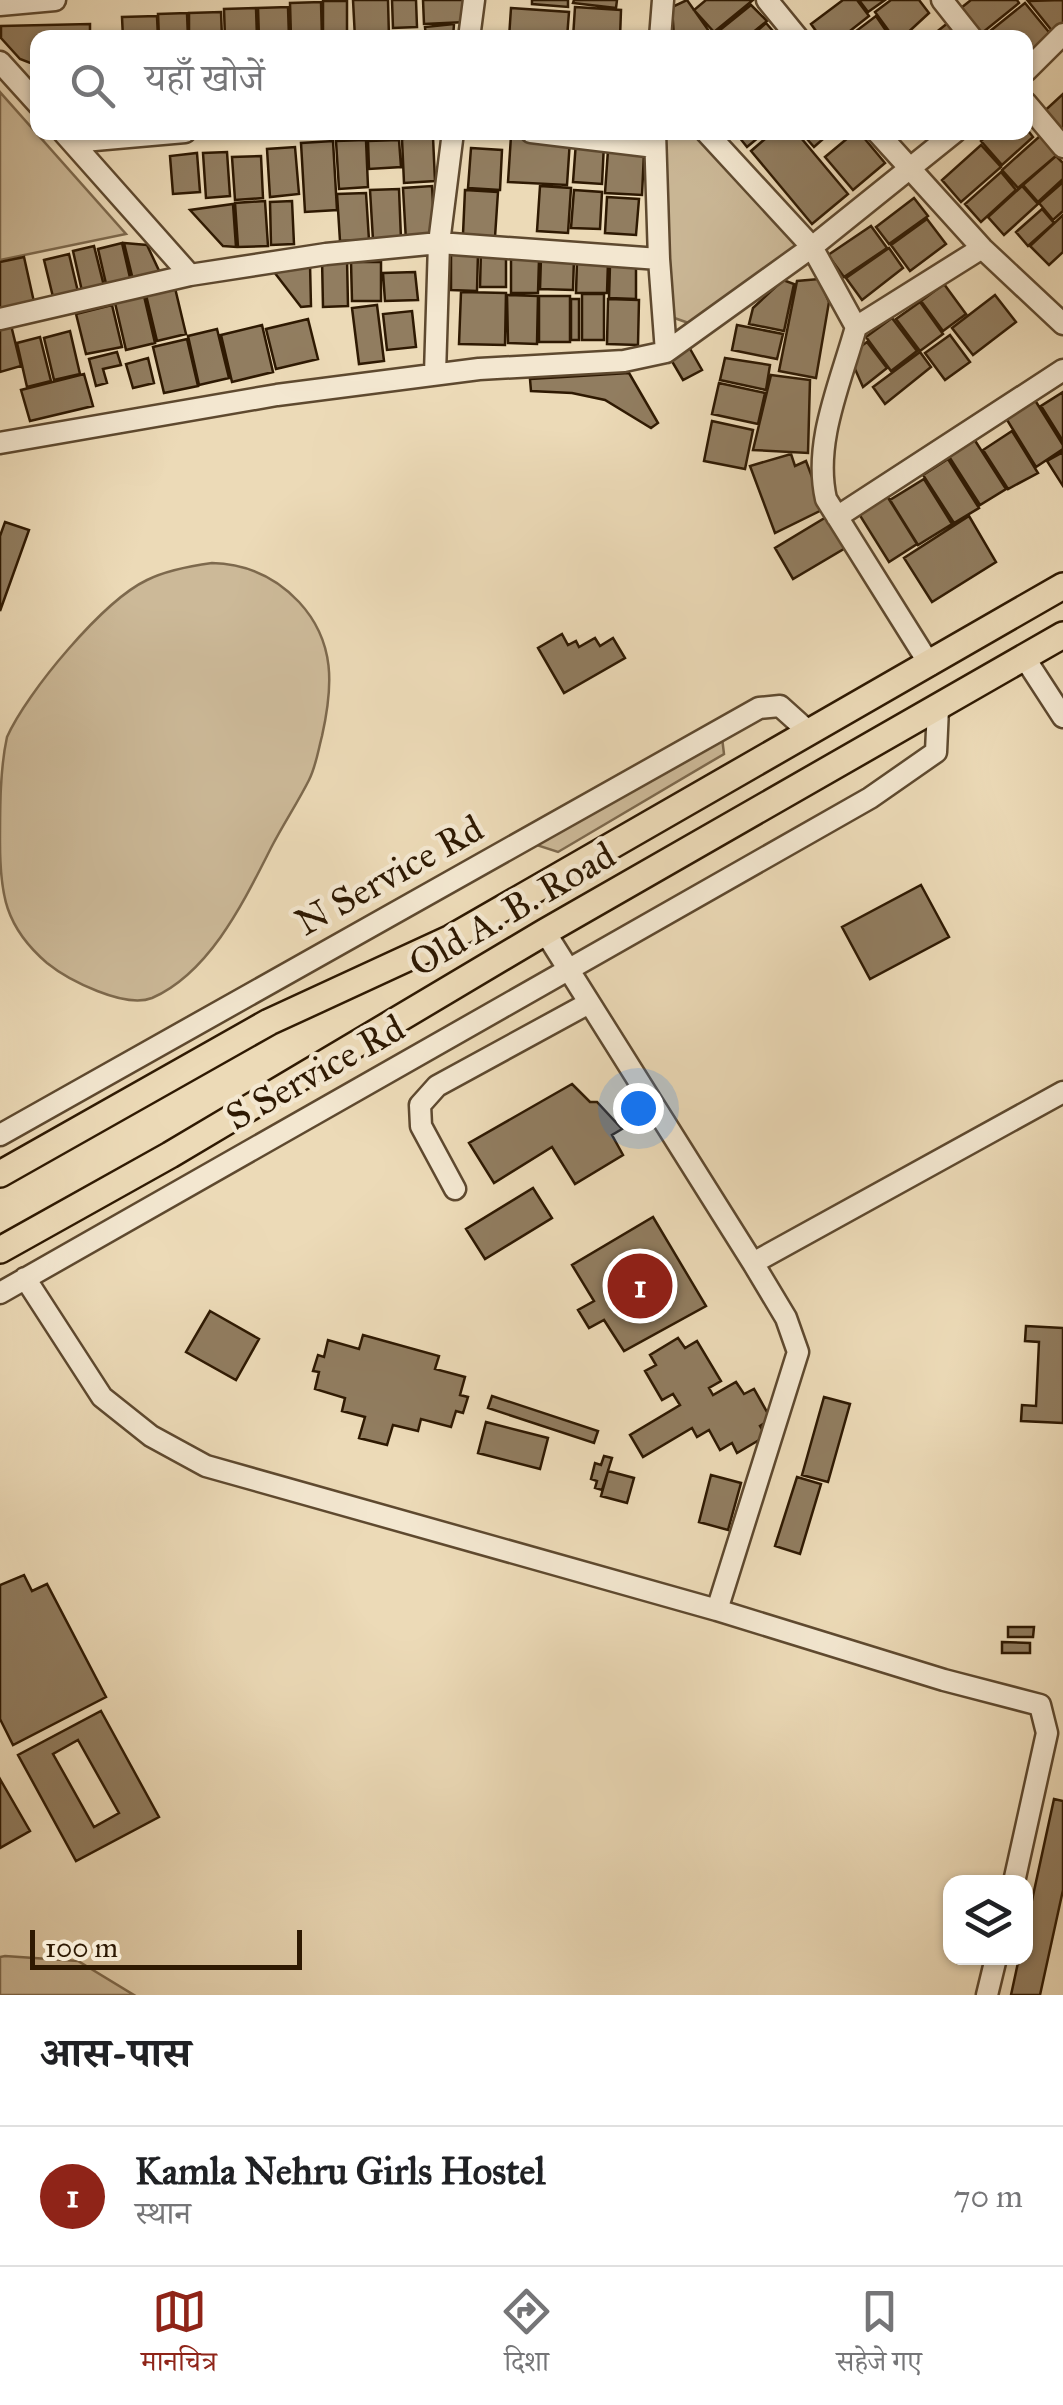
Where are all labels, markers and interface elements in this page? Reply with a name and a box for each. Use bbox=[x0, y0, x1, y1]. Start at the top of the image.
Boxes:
search box bbox=[30, 30, 1033, 140]
text: यहाँ खोजें bbox=[145, 55, 264, 101]
icon: search bbox=[65, 58, 120, 113]
street label: N Service Rd bbox=[287, 805, 491, 945]
street label: Old A. B. Road bbox=[401, 832, 623, 986]
street label: S Service Rd bbox=[218, 1004, 412, 1140]
your location bbox=[613, 1083, 664, 1134]
pin: 1 bbox=[608, 1248, 672, 1324]
map controls bbox=[943, 1875, 1033, 1965]
button: layers bbox=[943, 1875, 1033, 1965]
scale bar bbox=[30, 1925, 302, 1970]
text: 100 m bbox=[45, 1930, 118, 1965]
text: आस-पास bbox=[40, 2027, 191, 2079]
text: Kamla Nehru Girls Hostel bbox=[135, 2148, 546, 2194]
text: 1 bbox=[66, 2177, 79, 2216]
text: 70 m bbox=[954, 2177, 1023, 2216]
text: स्थान bbox=[135, 2194, 191, 2233]
tab: मानचित्र bbox=[141, 2284, 217, 2389]
tab: दिशा bbox=[499, 2284, 554, 2389]
tab: सहेजे गए bbox=[836, 2284, 922, 2389]

